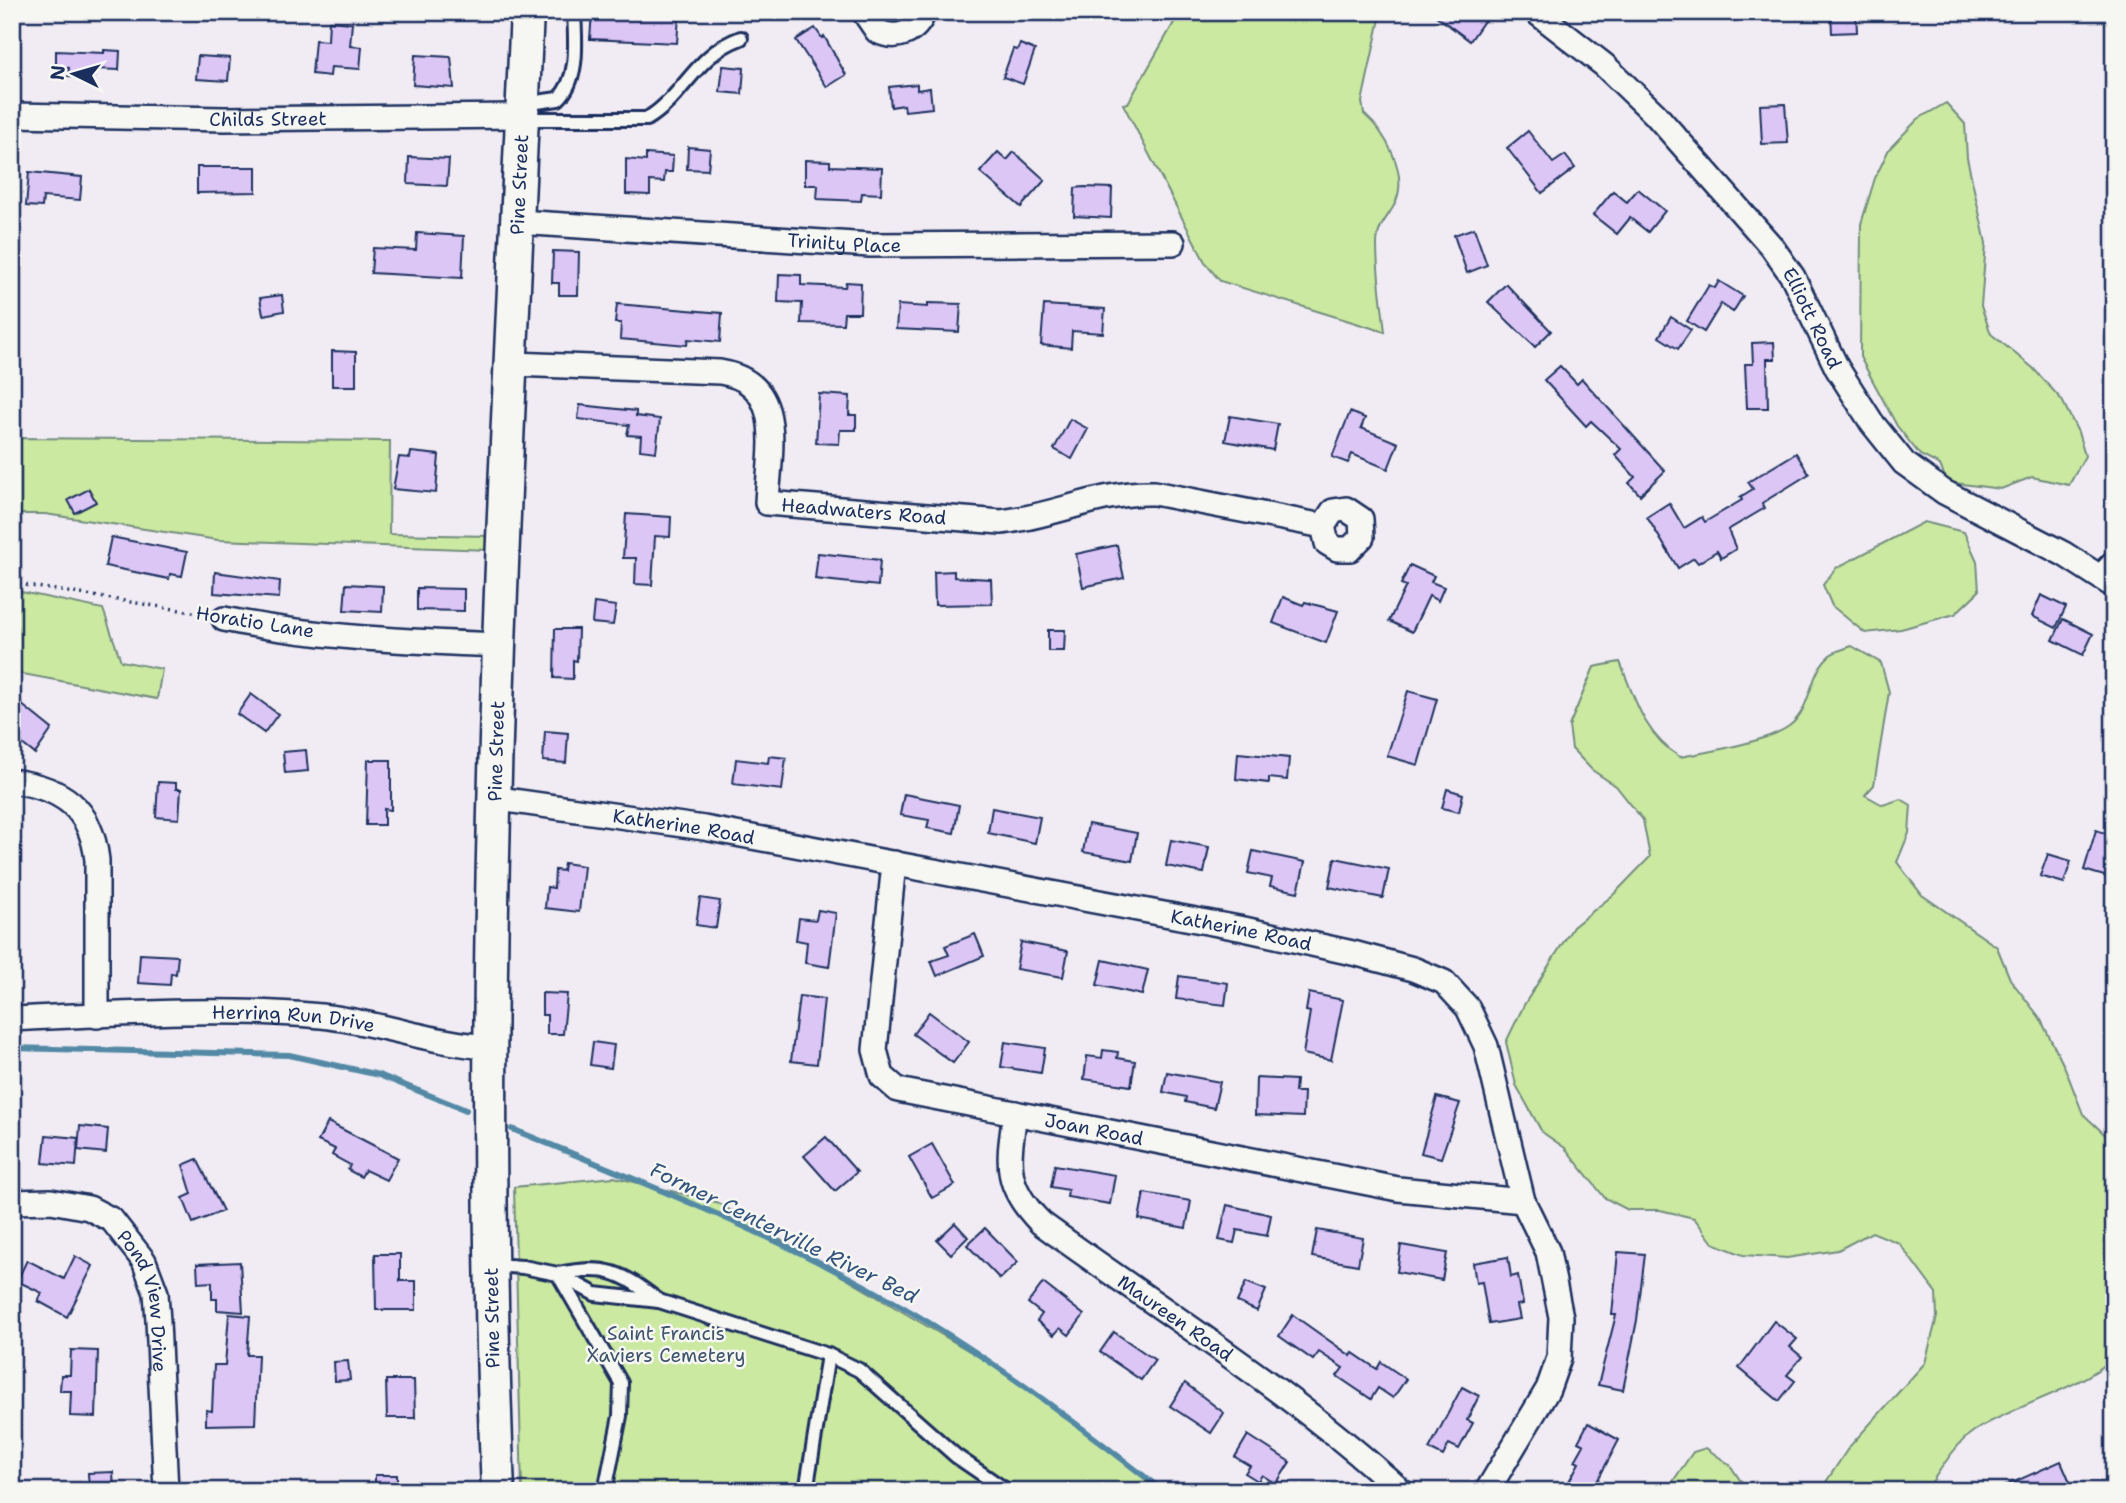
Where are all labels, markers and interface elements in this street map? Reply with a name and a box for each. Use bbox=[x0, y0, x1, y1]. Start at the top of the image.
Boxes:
north arrow bbox=[38, 38, 108, 108]
text: N bbox=[44, 64, 71, 81]
street label: Childs Street bbox=[209, 105, 327, 132]
street label: Pine Street bbox=[504, 134, 534, 236]
street label: Trinity Place bbox=[787, 227, 901, 258]
street label: Elliott Road bbox=[1777, 262, 1848, 373]
street label: Headwaters Road bbox=[780, 492, 947, 530]
street label: Horatio Lane bbox=[194, 600, 316, 644]
street label: Pine Street bbox=[482, 700, 510, 802]
street label: Katherine Road bbox=[611, 803, 757, 850]
street label: Katherine Road bbox=[1169, 903, 1314, 956]
street label: Herring Run Drive bbox=[212, 999, 378, 1038]
street label: Joan Road bbox=[1042, 1107, 1146, 1151]
water label: Former Centerville River Bed bbox=[645, 1156, 923, 1311]
street label: Pond View Drive bbox=[112, 1224, 173, 1373]
street label: Pine Street bbox=[479, 1267, 505, 1369]
street label: Maureen Road bbox=[1113, 1269, 1238, 1367]
park label: Saint Francis Xaviers Cemetery bbox=[587, 1321, 745, 1368]

